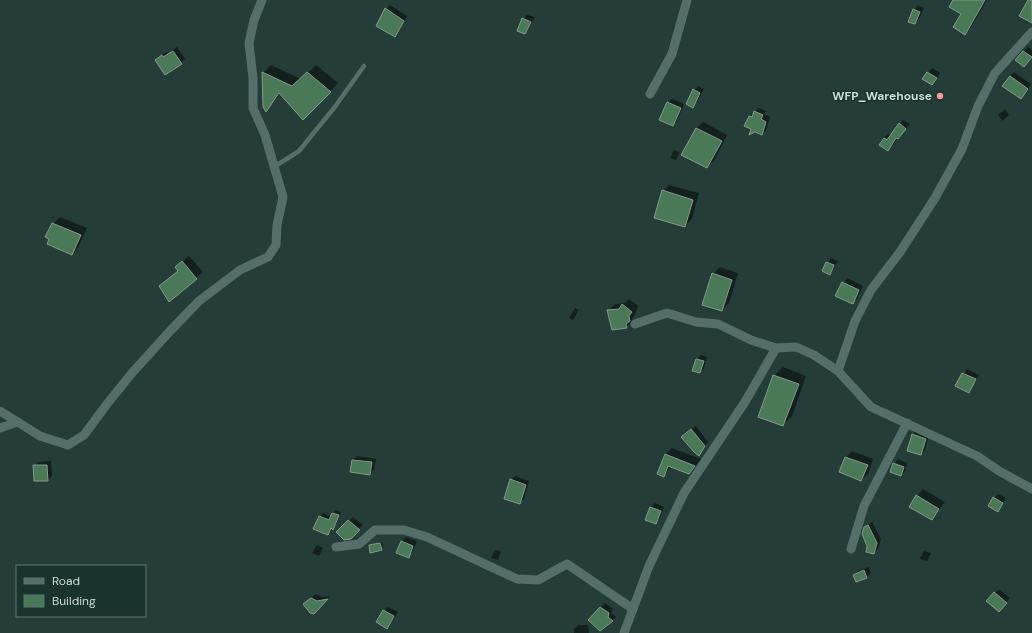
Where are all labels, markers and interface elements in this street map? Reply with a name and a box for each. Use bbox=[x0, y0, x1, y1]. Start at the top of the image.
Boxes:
place label: WFP_Warehouse bbox=[832, 88, 932, 104]
marker: WFP_Warehouse bbox=[935, 91, 945, 101]
legend bbox=[16, 565, 146, 617]
text: Road bbox=[52, 573, 80, 589]
text: Building bbox=[52, 593, 96, 609]

